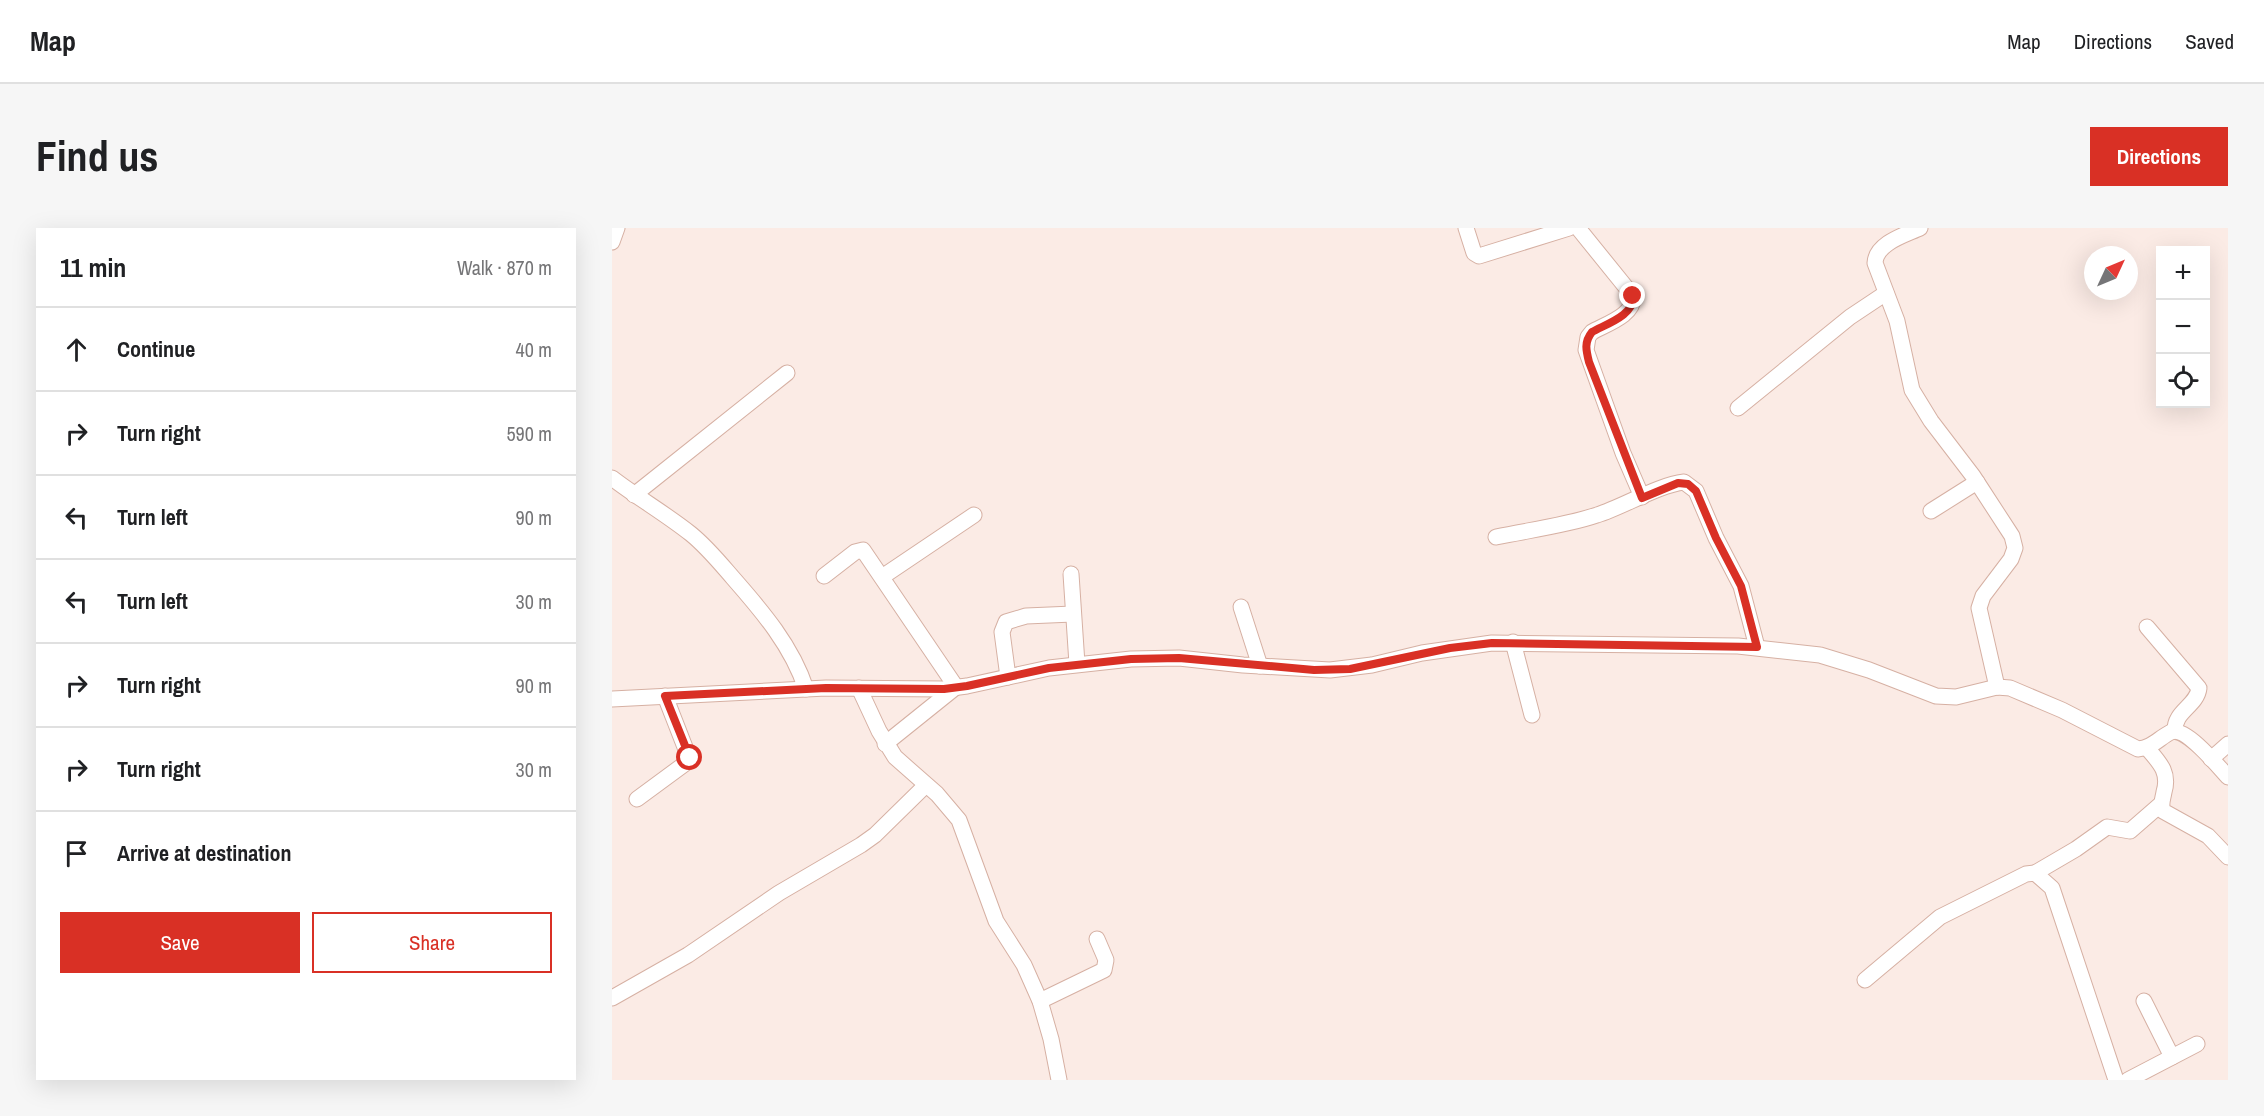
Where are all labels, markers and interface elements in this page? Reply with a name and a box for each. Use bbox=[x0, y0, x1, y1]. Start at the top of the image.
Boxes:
text: Map bbox=[30, 22, 76, 60]
text: Map bbox=[2007, 27, 2041, 56]
text: Directions bbox=[2074, 27, 2152, 56]
text: Saved bbox=[2185, 27, 2234, 56]
button: Directions bbox=[2090, 127, 2228, 186]
text: Find us bbox=[36, 128, 158, 184]
north arrow bbox=[2084, 246, 2138, 300]
map controls bbox=[2156, 246, 2210, 408]
button: + bbox=[2156, 246, 2210, 300]
text: 11 min bbox=[60, 250, 126, 285]
text: Walk · 870 m bbox=[457, 254, 552, 281]
route end bbox=[1619, 282, 1645, 308]
button: − bbox=[2156, 300, 2210, 354]
icon: ahead bbox=[60, 333, 93, 366]
text: Continue bbox=[117, 334, 195, 364]
text: 40 m bbox=[516, 336, 552, 363]
button: locate bbox=[2156, 354, 2210, 408]
icon: right bbox=[60, 417, 93, 450]
text: Turn right bbox=[117, 418, 201, 448]
text: 590 m bbox=[506, 420, 552, 447]
icon: left bbox=[60, 501, 93, 534]
text: Turn left bbox=[117, 502, 188, 532]
text: 90 m bbox=[516, 504, 552, 531]
icon: left bbox=[60, 585, 93, 618]
text: Turn left bbox=[117, 586, 188, 616]
text: 30 m bbox=[516, 588, 552, 615]
icon: right bbox=[60, 669, 93, 702]
text: Turn right bbox=[117, 670, 201, 700]
text: 90 m bbox=[516, 672, 552, 699]
route start bbox=[676, 744, 702, 770]
icon: right bbox=[60, 753, 93, 786]
text: Turn right bbox=[117, 754, 201, 784]
text: 30 m bbox=[516, 756, 552, 783]
icon: arrive bbox=[60, 837, 93, 870]
text: Arrive at destination bbox=[117, 838, 291, 868]
button: Save bbox=[60, 912, 300, 973]
button: Share bbox=[312, 912, 552, 973]

